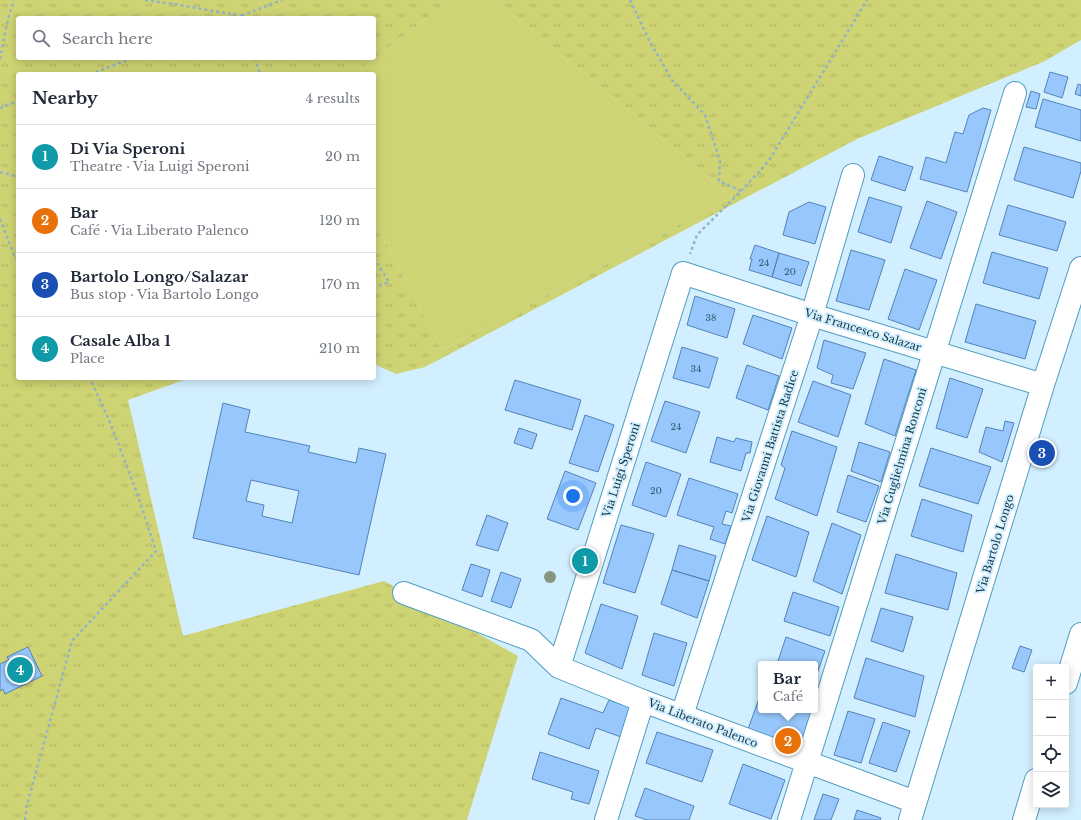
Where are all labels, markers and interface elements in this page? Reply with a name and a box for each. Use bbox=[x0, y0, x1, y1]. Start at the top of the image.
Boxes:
search box bbox=[16, 16, 376, 60]
icon: search bbox=[30, 27, 52, 49]
text: Search here bbox=[62, 29, 153, 48]
text: Nearby bbox=[32, 88, 98, 109]
text: 4 results bbox=[306, 90, 360, 107]
text: Di Via Speroni bbox=[70, 139, 185, 158]
text: 1 bbox=[42, 148, 48, 165]
text: 20 m bbox=[325, 148, 360, 165]
text: Theatre · Via Luigi Speroni bbox=[70, 158, 249, 175]
text: Bar bbox=[70, 203, 98, 222]
text: 2 bbox=[41, 212, 49, 229]
text: 120 m bbox=[319, 212, 360, 229]
text: Café · Via Liberato Palenco bbox=[70, 222, 249, 239]
house number: 24 bbox=[759, 257, 769, 268]
house number: 20 bbox=[784, 266, 796, 277]
text: Bartolo Longo/Salazar bbox=[70, 267, 248, 286]
text: 3 bbox=[41, 276, 49, 293]
text: 170 m bbox=[321, 276, 360, 293]
text: Bus stop · Via Bartolo Longo bbox=[70, 286, 259, 303]
street label: Via Francesco Salazar bbox=[802, 305, 924, 355]
house number: 38 bbox=[706, 312, 717, 323]
text: Casale Alba 1 bbox=[70, 331, 171, 350]
text: 4 bbox=[41, 340, 49, 357]
text: 210 m bbox=[319, 340, 360, 357]
text: Place bbox=[70, 350, 105, 367]
house number: 34 bbox=[691, 363, 701, 374]
street label: Via Giovanni Battista Radice bbox=[738, 368, 801, 525]
street label: Via Guglielmina Ronconi bbox=[874, 386, 930, 527]
street label: Via Luigi Speroni bbox=[599, 421, 643, 520]
house number: 24 bbox=[671, 421, 681, 432]
pin: 3 bbox=[1029, 438, 1055, 468]
house number: 20 bbox=[650, 485, 662, 496]
your location bbox=[563, 486, 583, 506]
street label: Via Bartolo Longo bbox=[973, 493, 1017, 596]
pin: 1 bbox=[572, 546, 598, 576]
pin: 4 bbox=[7, 655, 33, 685]
popup bbox=[758, 661, 818, 713]
map controls bbox=[1033, 664, 1069, 808]
button: + bbox=[1033, 664, 1069, 700]
text: Bar bbox=[773, 669, 801, 688]
text: Café bbox=[773, 688, 803, 705]
street label: Via Liberato Palenco bbox=[645, 695, 760, 750]
button: − bbox=[1033, 700, 1069, 736]
pin: 2 bbox=[775, 726, 801, 756]
button: locate bbox=[1033, 736, 1069, 772]
button: layers bbox=[1033, 772, 1069, 808]

